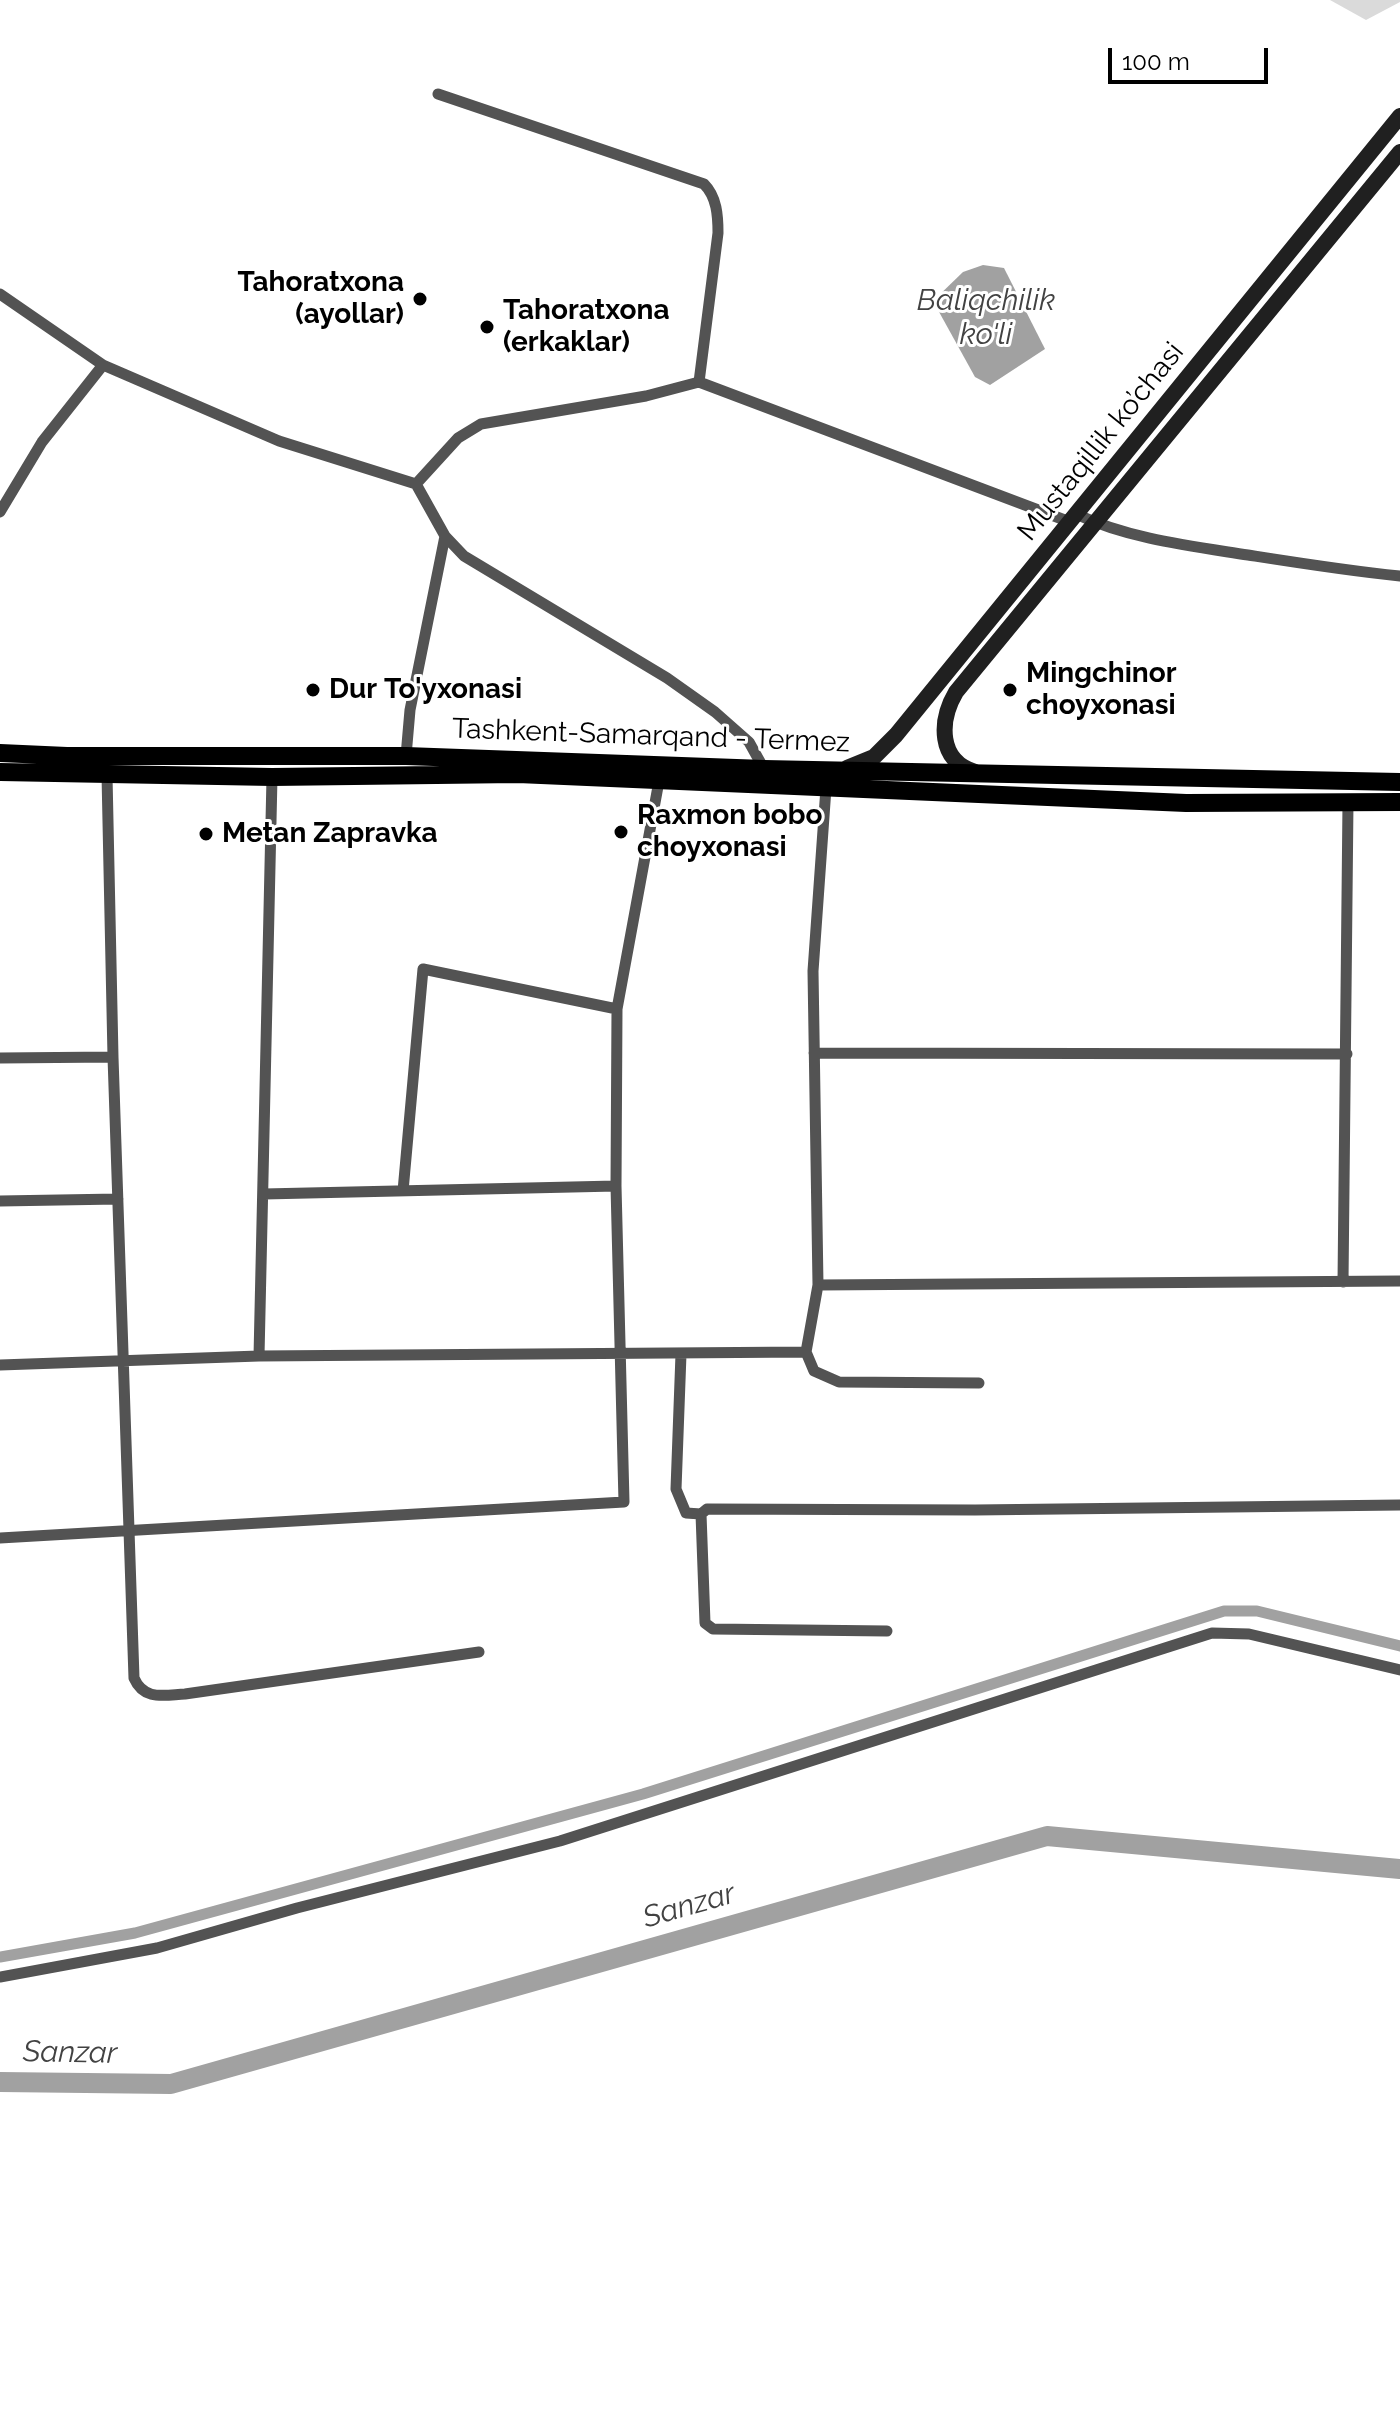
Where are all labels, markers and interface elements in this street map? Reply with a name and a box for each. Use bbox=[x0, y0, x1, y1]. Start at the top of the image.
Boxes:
scale bar bbox=[1112, 32, 1272, 82]
text: 100 m bbox=[1122, 47, 1190, 76]
place label: Tahoratxona (ayollar) bbox=[238, 266, 404, 332]
water label: Baliqchilik ko'li bbox=[917, 283, 1055, 354]
marker: Tahoratxona (ayollar) bbox=[411, 290, 429, 308]
place label: Tahoratxona (erkaklar) bbox=[503, 294, 669, 360]
marker: Tahoratxona (erkaklar) bbox=[478, 318, 496, 336]
street label: Mustaqillik ko’chasi bbox=[1011, 336, 1191, 548]
place label: Mingchinor choyxonasi bbox=[1026, 657, 1177, 723]
place label: Dur To'yxonasi bbox=[329, 673, 522, 707]
marker: Dur To'yxonasi bbox=[304, 681, 322, 699]
marker: Mingchinor choyxonasi bbox=[1001, 681, 1019, 699]
street label: Tashkent-Samarqand - Termez bbox=[451, 712, 851, 760]
place label: Raxmon bobo choyxonasi bbox=[637, 799, 822, 865]
place label: Metan Zapravka bbox=[222, 817, 438, 851]
marker: Raxmon bobo choyxonasi bbox=[612, 823, 630, 841]
marker: Metan Zapravka bbox=[197, 825, 215, 843]
water label: Sanzar bbox=[639, 1876, 739, 1936]
water label: Sanzar bbox=[23, 2034, 117, 2072]

